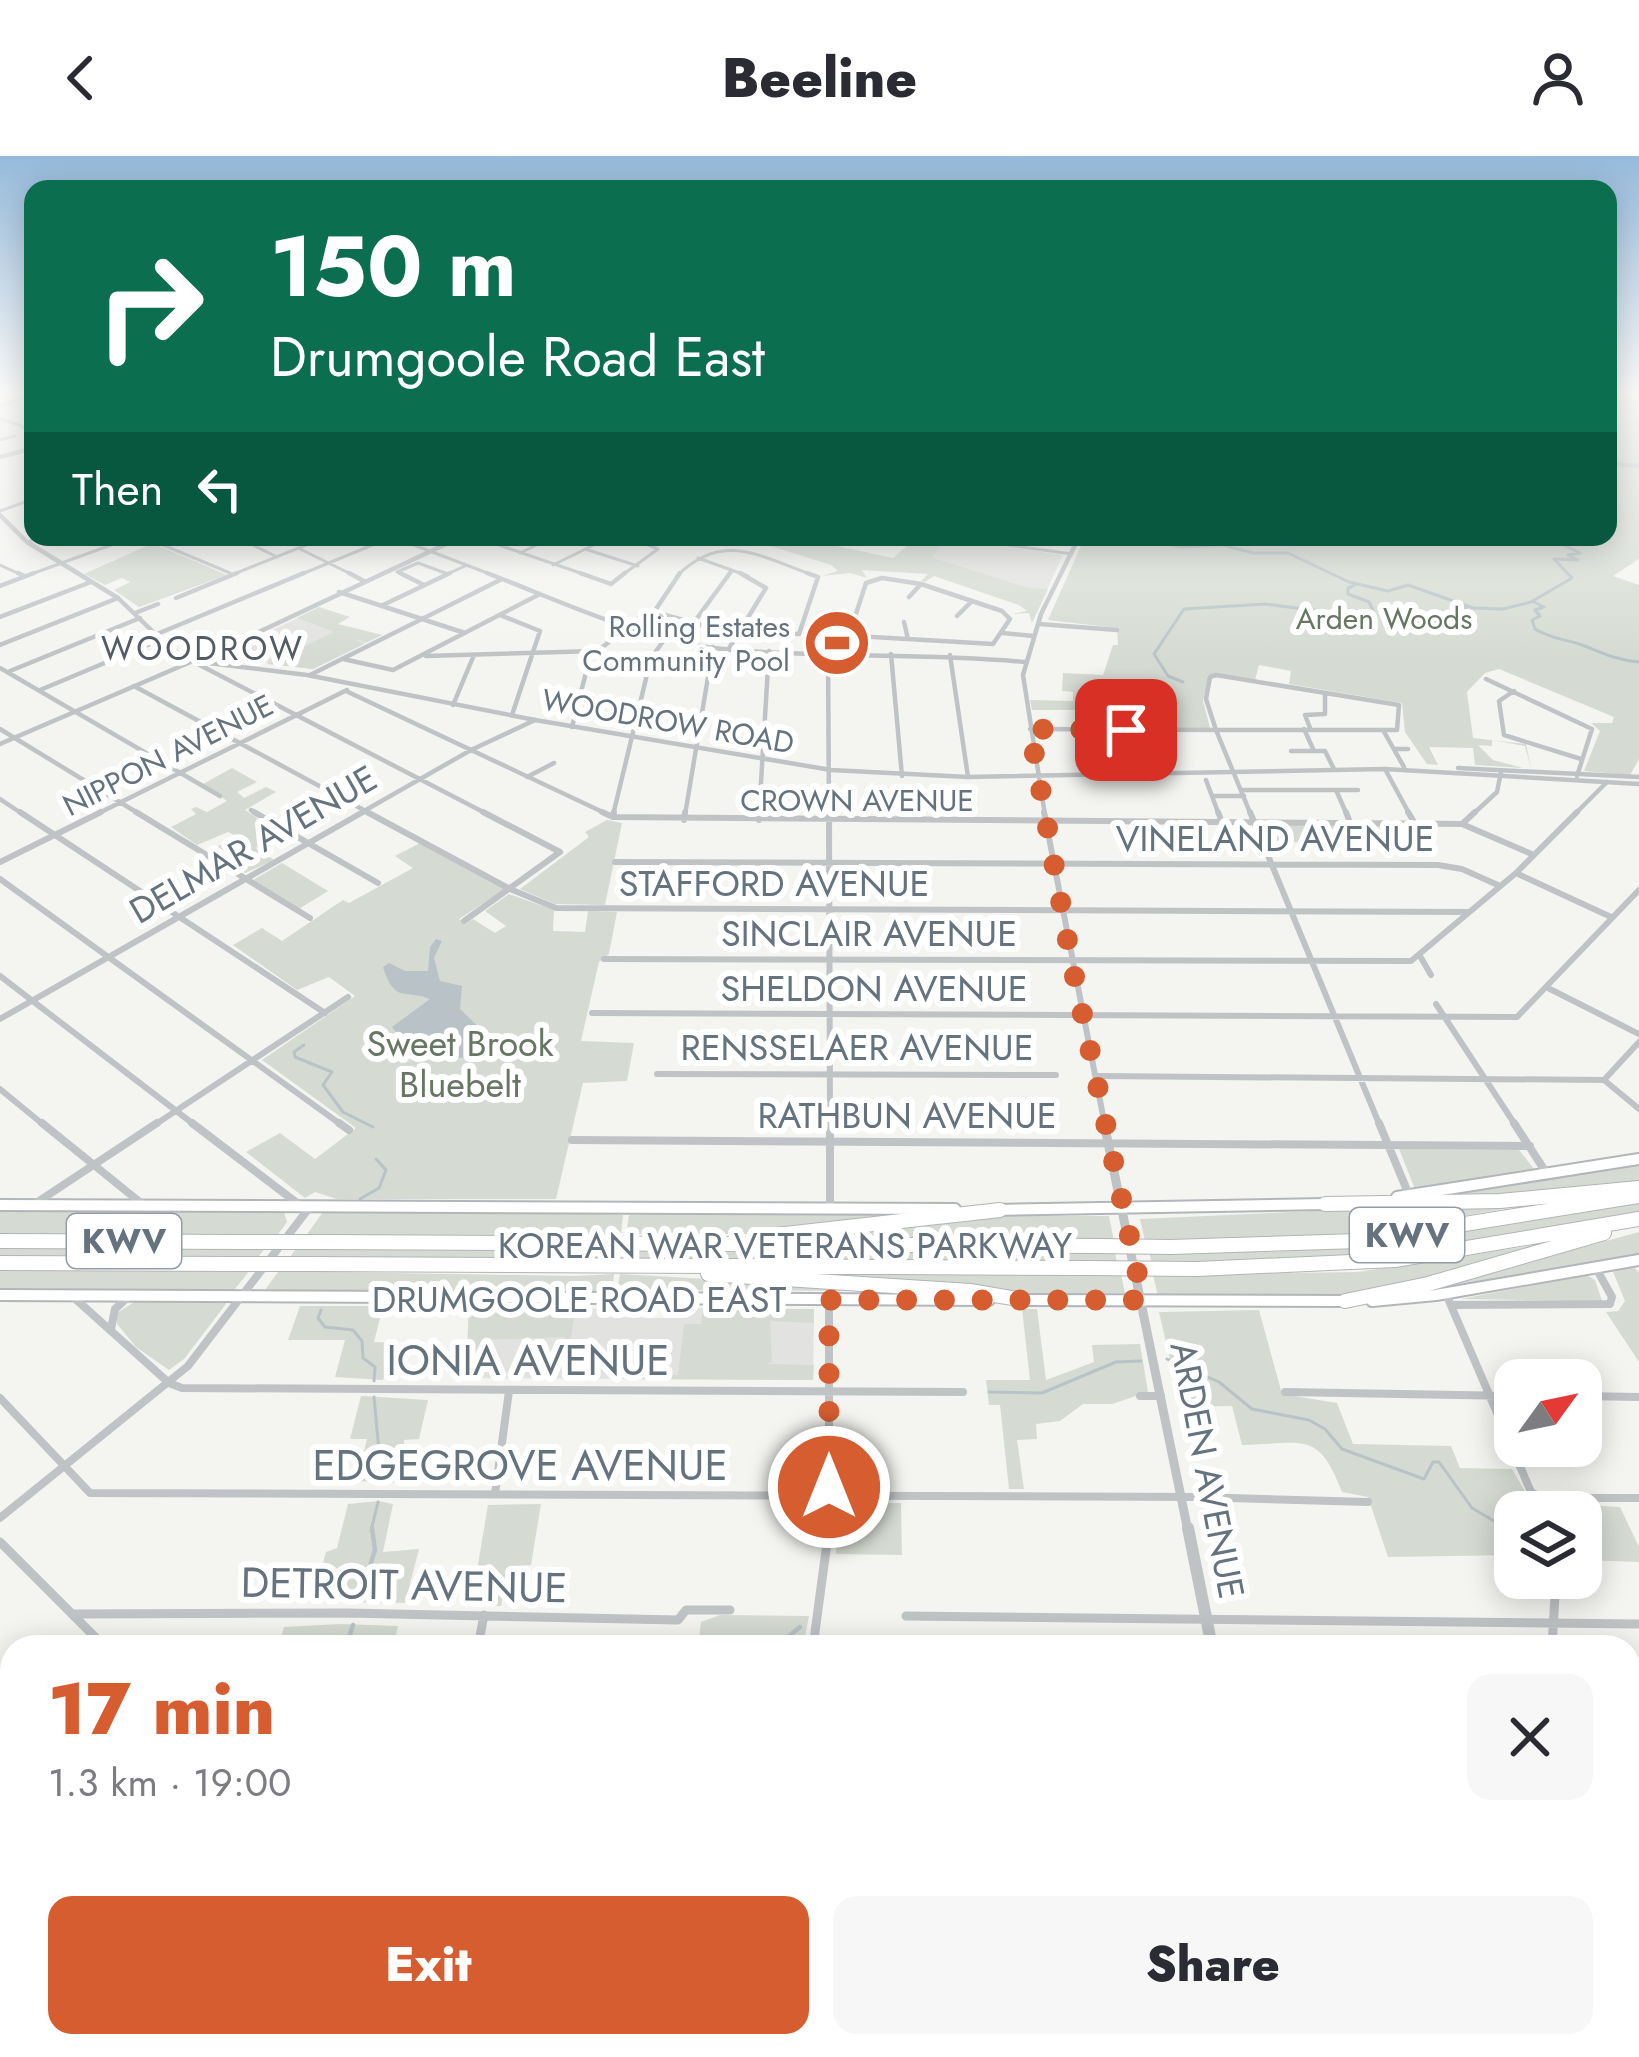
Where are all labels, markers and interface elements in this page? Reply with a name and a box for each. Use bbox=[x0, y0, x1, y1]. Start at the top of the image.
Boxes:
text: Beeline bbox=[722, 39, 917, 117]
icon: back bbox=[48, 45, 114, 111]
icon: person bbox=[1525, 45, 1591, 111]
text: 150 m bbox=[270, 206, 517, 328]
icon: right bbox=[72, 228, 228, 384]
text: Drumgoole Road East bbox=[270, 318, 765, 396]
icon: left bbox=[187, 456, 253, 522]
text: Then bbox=[72, 457, 163, 522]
park label: Arden Woods bbox=[1296, 597, 1472, 640]
place label: Rolling Estates Community Pool bbox=[582, 605, 790, 682]
sports icon: Rolling Estates Community Pool bbox=[802, 608, 872, 678]
district label: WOODROW bbox=[101, 625, 305, 672]
street label: WOODROW ROAD bbox=[539, 678, 797, 764]
pin bbox=[1075, 679, 1177, 781]
street label: NIPPON AVENUE bbox=[55, 683, 281, 827]
icon: arrive bbox=[1093, 697, 1159, 763]
street label: DELMAR AVENUE bbox=[119, 752, 387, 936]
street label: CROWN AVENUE bbox=[740, 779, 974, 822]
street label: VINELAND AVENUE bbox=[1116, 812, 1434, 864]
street label: STAFFORD AVENUE bbox=[619, 857, 929, 909]
street label: SINCLAIR AVENUE bbox=[721, 907, 1017, 959]
street label: SHELDON AVENUE bbox=[720, 962, 1028, 1014]
park label: Sweet Brook Bluebelt bbox=[366, 1017, 554, 1110]
street label: RENSSELAER AVENUE bbox=[681, 1021, 1033, 1073]
street label: RATHBUN AVENUE bbox=[757, 1089, 1057, 1141]
road number: KWV bbox=[1350, 1208, 1464, 1262]
road number: KWV bbox=[67, 1214, 181, 1268]
street label: KOREAN WAR VETERANS PARKWAY bbox=[498, 1219, 1073, 1271]
street label: DRUMGOOLE ROAD EAST bbox=[372, 1273, 787, 1325]
street label: IONIA AVENUE bbox=[387, 1330, 669, 1391]
street label: ARDEN AVENUE bbox=[1158, 1337, 1258, 1603]
north arrow bbox=[1494, 1359, 1602, 1467]
map controls bbox=[1494, 1359, 1602, 1599]
position arrow bbox=[766, 1424, 892, 1550]
street label: EDGEGROVE AVENUE bbox=[312, 1435, 728, 1496]
button: layers bbox=[1494, 1491, 1602, 1599]
street label: DETROIT AVENUE bbox=[240, 1552, 568, 1618]
text: 17 min bbox=[48, 1657, 275, 1761]
button: close bbox=[1467, 1674, 1593, 1800]
text: 1.3 km · 19:00 bbox=[48, 1754, 291, 1811]
button: Exit bbox=[48, 1896, 809, 2034]
button: Share bbox=[833, 1896, 1593, 2034]

